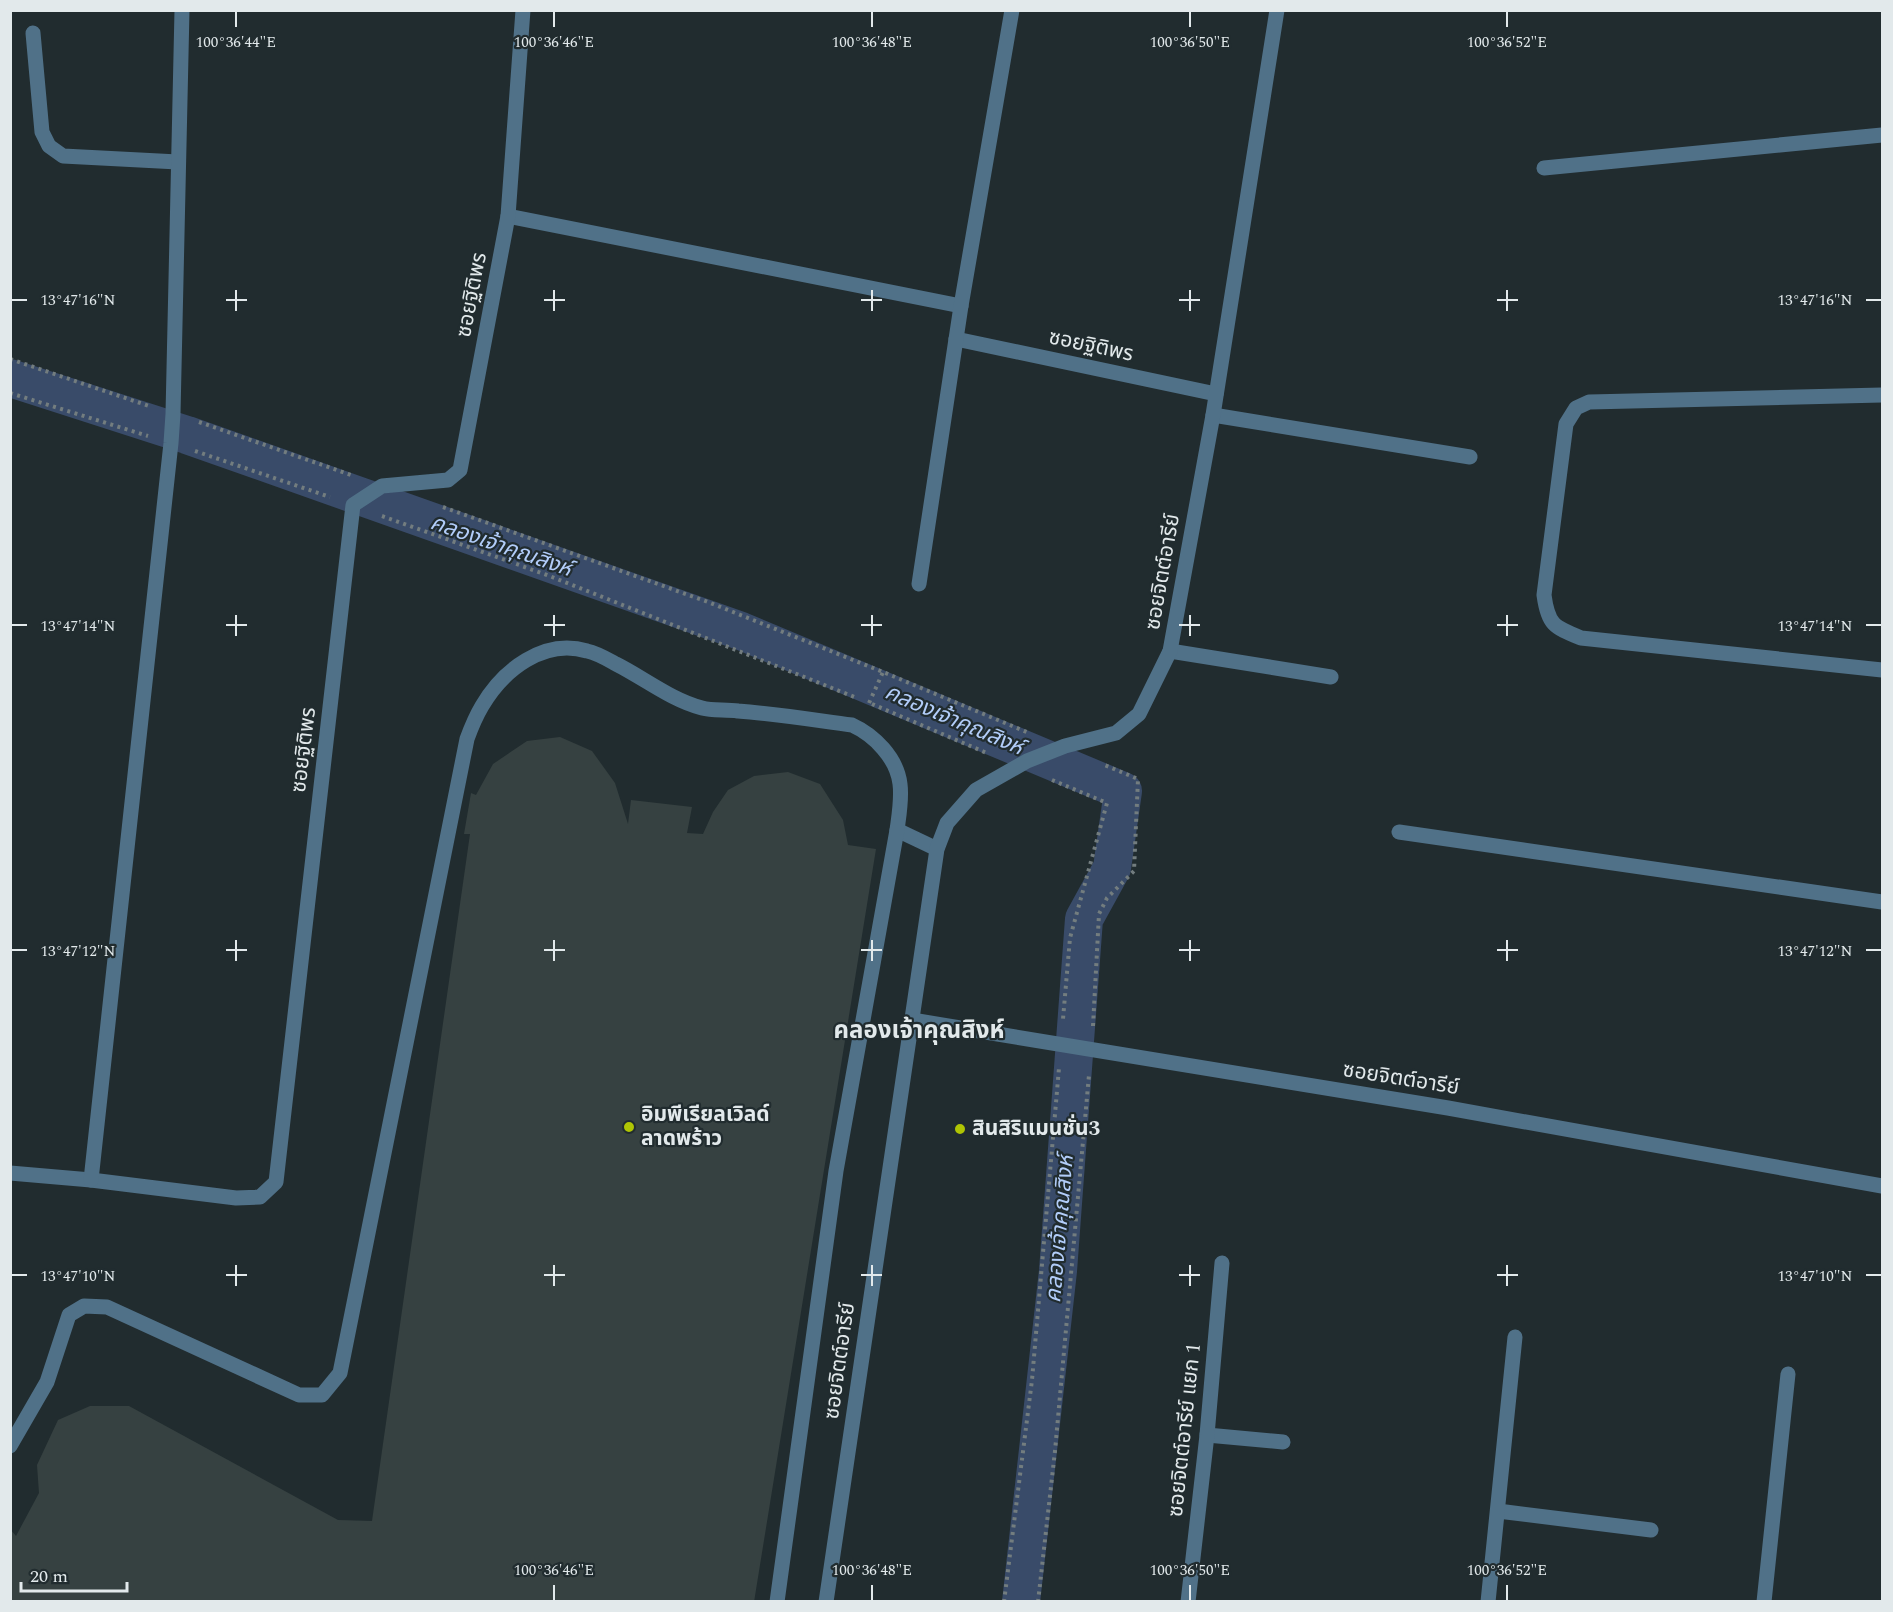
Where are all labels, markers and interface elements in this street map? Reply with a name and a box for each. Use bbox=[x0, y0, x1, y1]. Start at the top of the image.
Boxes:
text: 100°36'44"E bbox=[196, 31, 276, 54]
text: 100°36'46"E bbox=[514, 31, 594, 54]
text: 100°36'48"E bbox=[832, 31, 912, 54]
text: 100°36'50"E bbox=[1150, 31, 1230, 54]
text: 100°36'52"E bbox=[1467, 31, 1547, 54]
street label: ซอยฐิติพร bbox=[448, 250, 496, 340]
text: 13°47'16"N bbox=[41, 289, 116, 312]
text: 13°47'16"N bbox=[1778, 289, 1853, 312]
street label: ซอยฐิติพร bbox=[1046, 321, 1136, 371]
water label: คลองเจ้าคุณสิงห์ bbox=[426, 506, 581, 587]
street label: ซอยจิตต์อารีย์ bbox=[1137, 511, 1189, 633]
text: 13°47'14"N bbox=[41, 615, 116, 638]
text: 13°47'14"N bbox=[1778, 615, 1853, 638]
water label: คลองเจ้าคุณสิงห์ bbox=[880, 676, 1033, 766]
street label: ซอยฐิติพร bbox=[283, 705, 325, 795]
text: 13°47'12"N bbox=[41, 940, 116, 963]
text: 13°47'12"N bbox=[1778, 940, 1853, 963]
district label: คลองเจ้าคุณสิงห์ bbox=[834, 1013, 1004, 1049]
street label: ซอยจิตต์อารีย์ bbox=[1341, 1054, 1462, 1104]
place label: อิมพีเรียลเวิลด์ ลาดพร้าว bbox=[641, 1099, 770, 1155]
place label: สินสิริแมนชั่น3 bbox=[972, 1113, 1100, 1145]
marker: อิมพีเรียลเวิลด์ ลาดพร้าว bbox=[622, 1120, 636, 1134]
marker: สินสิริแมนชั่น3 bbox=[953, 1122, 967, 1136]
water label: คลองเจ้าคุณสิงห์ bbox=[1037, 1149, 1083, 1304]
text: 13°47'10"N bbox=[41, 1265, 116, 1288]
text: 13°47'10"N bbox=[1778, 1265, 1853, 1288]
street label: ซอยจิตต์อารีย์ bbox=[816, 1300, 864, 1421]
street label: ซอยจิตต์อารีย์ แยก 1 bbox=[1160, 1341, 1210, 1519]
scale bar bbox=[21, 1555, 128, 1593]
text: 100°36'46"E bbox=[514, 1559, 594, 1582]
text: 100°36'48"E bbox=[832, 1559, 912, 1582]
text: 100°36'50"E bbox=[1150, 1559, 1230, 1582]
text: 100°36'52"E bbox=[1467, 1559, 1547, 1582]
text: 20 m bbox=[30, 1563, 68, 1590]

